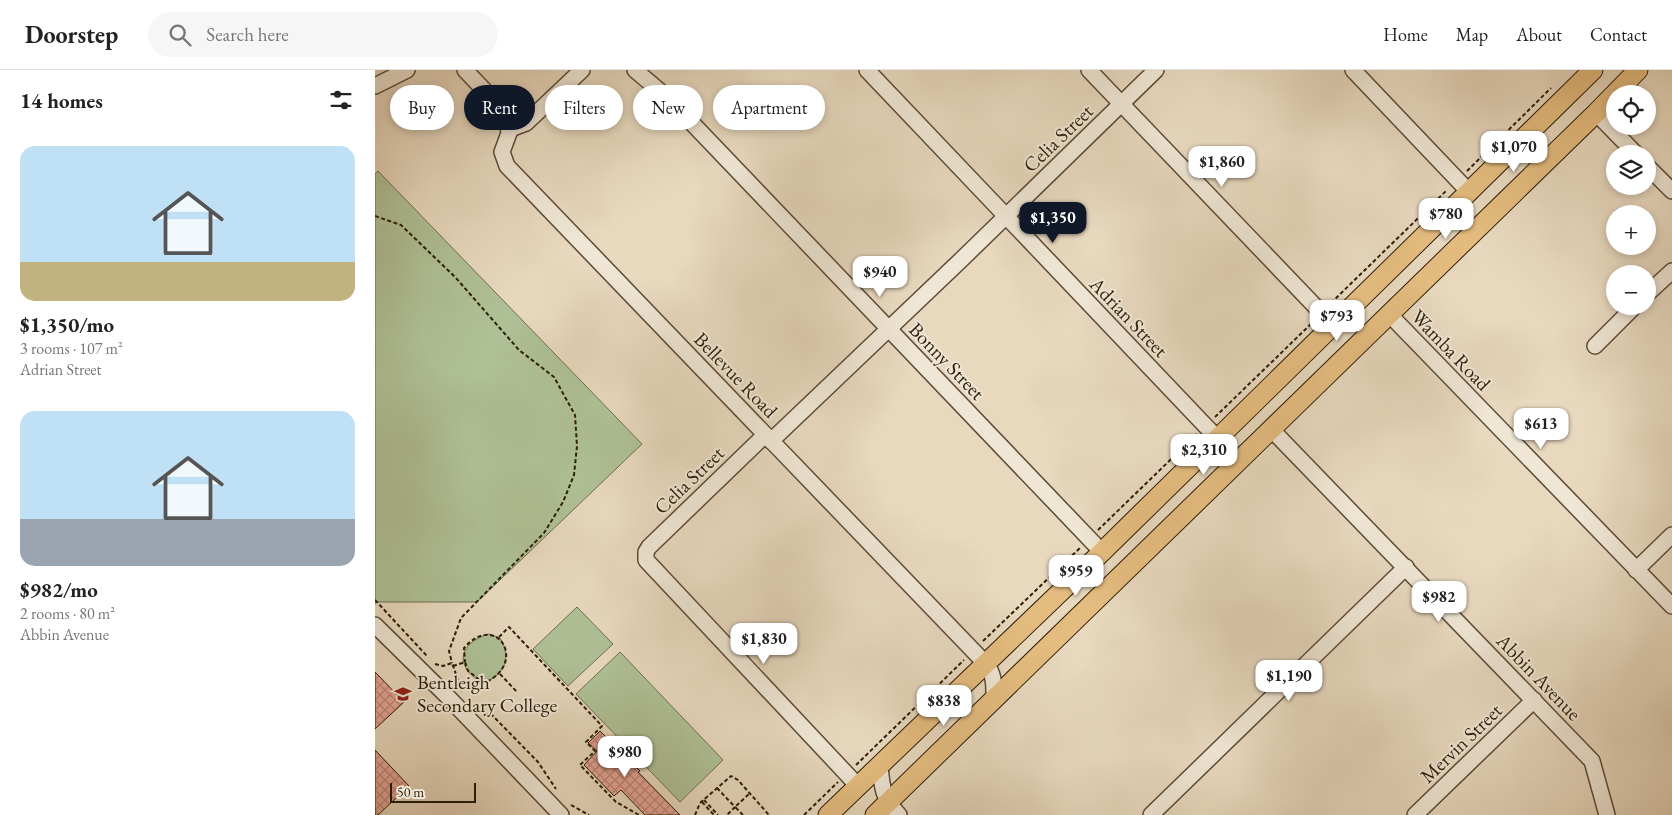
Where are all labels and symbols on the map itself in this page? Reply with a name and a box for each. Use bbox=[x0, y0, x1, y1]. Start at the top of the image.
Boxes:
street label: Celia Street bbox=[1017, 98, 1099, 178]
pin: $1,070 bbox=[1473, 131, 1555, 173]
pin: $1,860 bbox=[1181, 146, 1263, 188]
pin: $780 bbox=[1416, 198, 1476, 240]
pin: $1,350 bbox=[1012, 202, 1094, 244]
pin: $940 bbox=[850, 256, 910, 298]
street label: Adrian Street bbox=[1084, 271, 1174, 363]
pin: $793 bbox=[1307, 300, 1367, 342]
street label: Wamba Road bbox=[1406, 304, 1497, 397]
street label: Bonny Street bbox=[903, 316, 991, 406]
street label: Bellevue Road bbox=[688, 326, 784, 424]
pin: $613 bbox=[1511, 408, 1571, 450]
pin: $2,310 bbox=[1163, 434, 1245, 476]
street label: Celia Street bbox=[648, 440, 730, 520]
pin: $959 bbox=[1046, 554, 1106, 597]
pin: $982 bbox=[1409, 580, 1469, 623]
pin: $1,830 bbox=[723, 622, 805, 665]
street label: Abbin Avenue bbox=[1490, 627, 1587, 726]
pin: $1,190 bbox=[1248, 660, 1330, 702]
place label: Bentleigh Secondary College bbox=[417, 669, 558, 718]
school or university icon: Bentleigh Secondary College bbox=[393, 684, 413, 704]
pin: $838 bbox=[914, 684, 974, 727]
street label: Mervin Street bbox=[1414, 697, 1508, 789]
pin: $980 bbox=[595, 736, 655, 778]
scale bar bbox=[390, 780, 476, 803]

